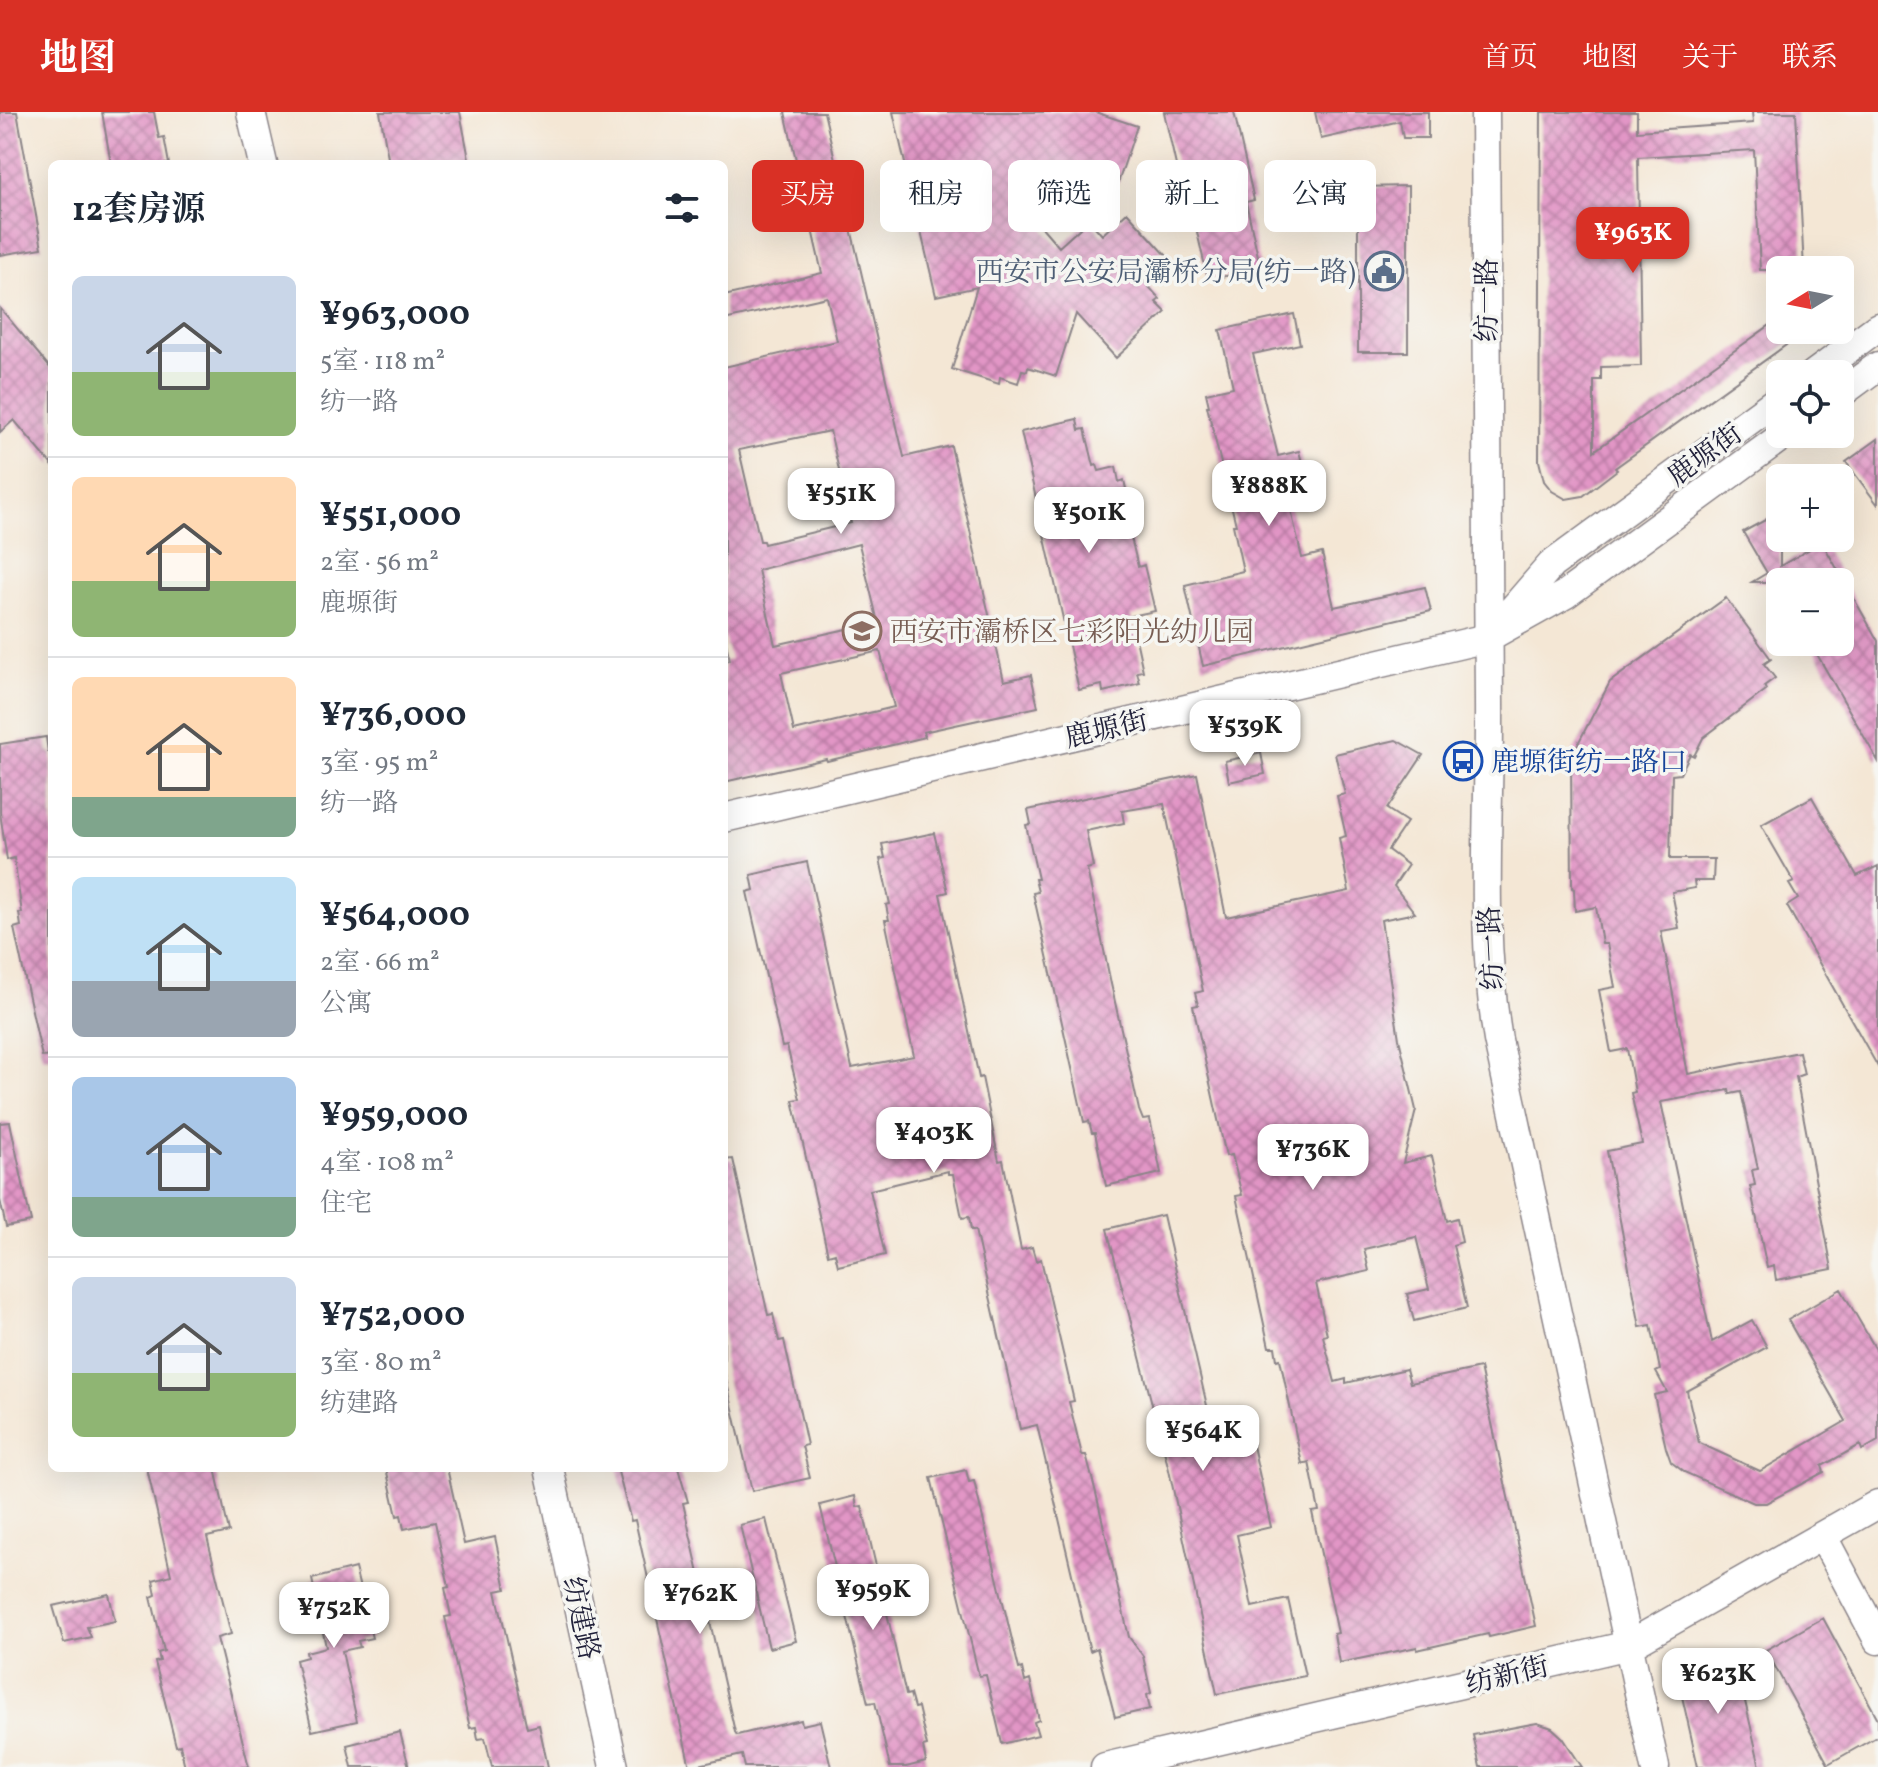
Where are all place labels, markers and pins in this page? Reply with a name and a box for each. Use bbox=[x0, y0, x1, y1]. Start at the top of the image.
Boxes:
pin: ¥963K bbox=[1577, 207, 1689, 275]
public building icon: 西安市公安局灞桥分局(纺一路) bbox=[1363, 250, 1405, 292]
place label: 西安市公安局灞桥分局(纺一路) bbox=[976, 254, 1356, 293]
pin: ¥888K bbox=[1213, 460, 1325, 528]
pin: ¥551K bbox=[785, 468, 897, 536]
pin: ¥501K bbox=[1033, 487, 1145, 555]
school or university icon: 西安市灞桥区七彩阳光幼儿园 bbox=[841, 610, 883, 652]
place label: 西安市灞桥区七彩阳光幼儿园 bbox=[890, 614, 1254, 653]
pin: ¥539K bbox=[1189, 700, 1301, 768]
bus stop icon: 鹿塬街纺一路口 bbox=[1442, 740, 1484, 782]
place label: 鹿塬街纺一路口 bbox=[1491, 744, 1687, 783]
pin: ¥403K bbox=[878, 1107, 990, 1175]
pin: ¥736K bbox=[1257, 1124, 1369, 1192]
pin: ¥564K bbox=[1147, 1405, 1259, 1473]
pin: ¥959K bbox=[817, 1564, 929, 1632]
pin: ¥762K bbox=[644, 1568, 756, 1636]
pin: ¥752K bbox=[278, 1582, 390, 1650]
pin: ¥623K bbox=[1662, 1648, 1774, 1716]

